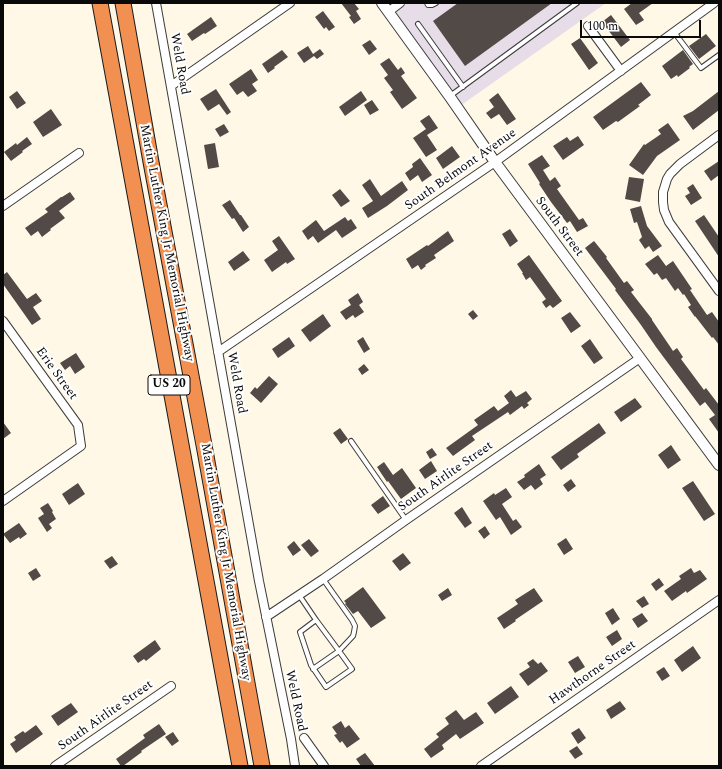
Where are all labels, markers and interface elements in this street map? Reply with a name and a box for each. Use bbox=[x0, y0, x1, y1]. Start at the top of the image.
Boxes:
scale bar bbox=[582, 12, 703, 38]
text: 100 m bbox=[587, 17, 618, 36]
street label: Weld Road bbox=[166, 32, 192, 96]
street label: Martin Luther King Jr Memorial Highway bbox=[135, 123, 197, 363]
street label: South Belmont Avenue bbox=[402, 126, 520, 214]
street label: South Street bbox=[531, 194, 587, 260]
street label: Erie Street bbox=[32, 345, 80, 403]
street label: Weld Road bbox=[223, 351, 249, 415]
road number: US 20 bbox=[148, 375, 190, 395]
street label: South Airlite Street bbox=[396, 438, 496, 516]
street label: Martin Luther King Jr Memorial Highway bbox=[196, 442, 254, 682]
street label: Hawthorne Street bbox=[547, 637, 639, 709]
street label: Weld Road bbox=[281, 669, 309, 733]
street label: South Airlite Street bbox=[56, 677, 156, 755]

